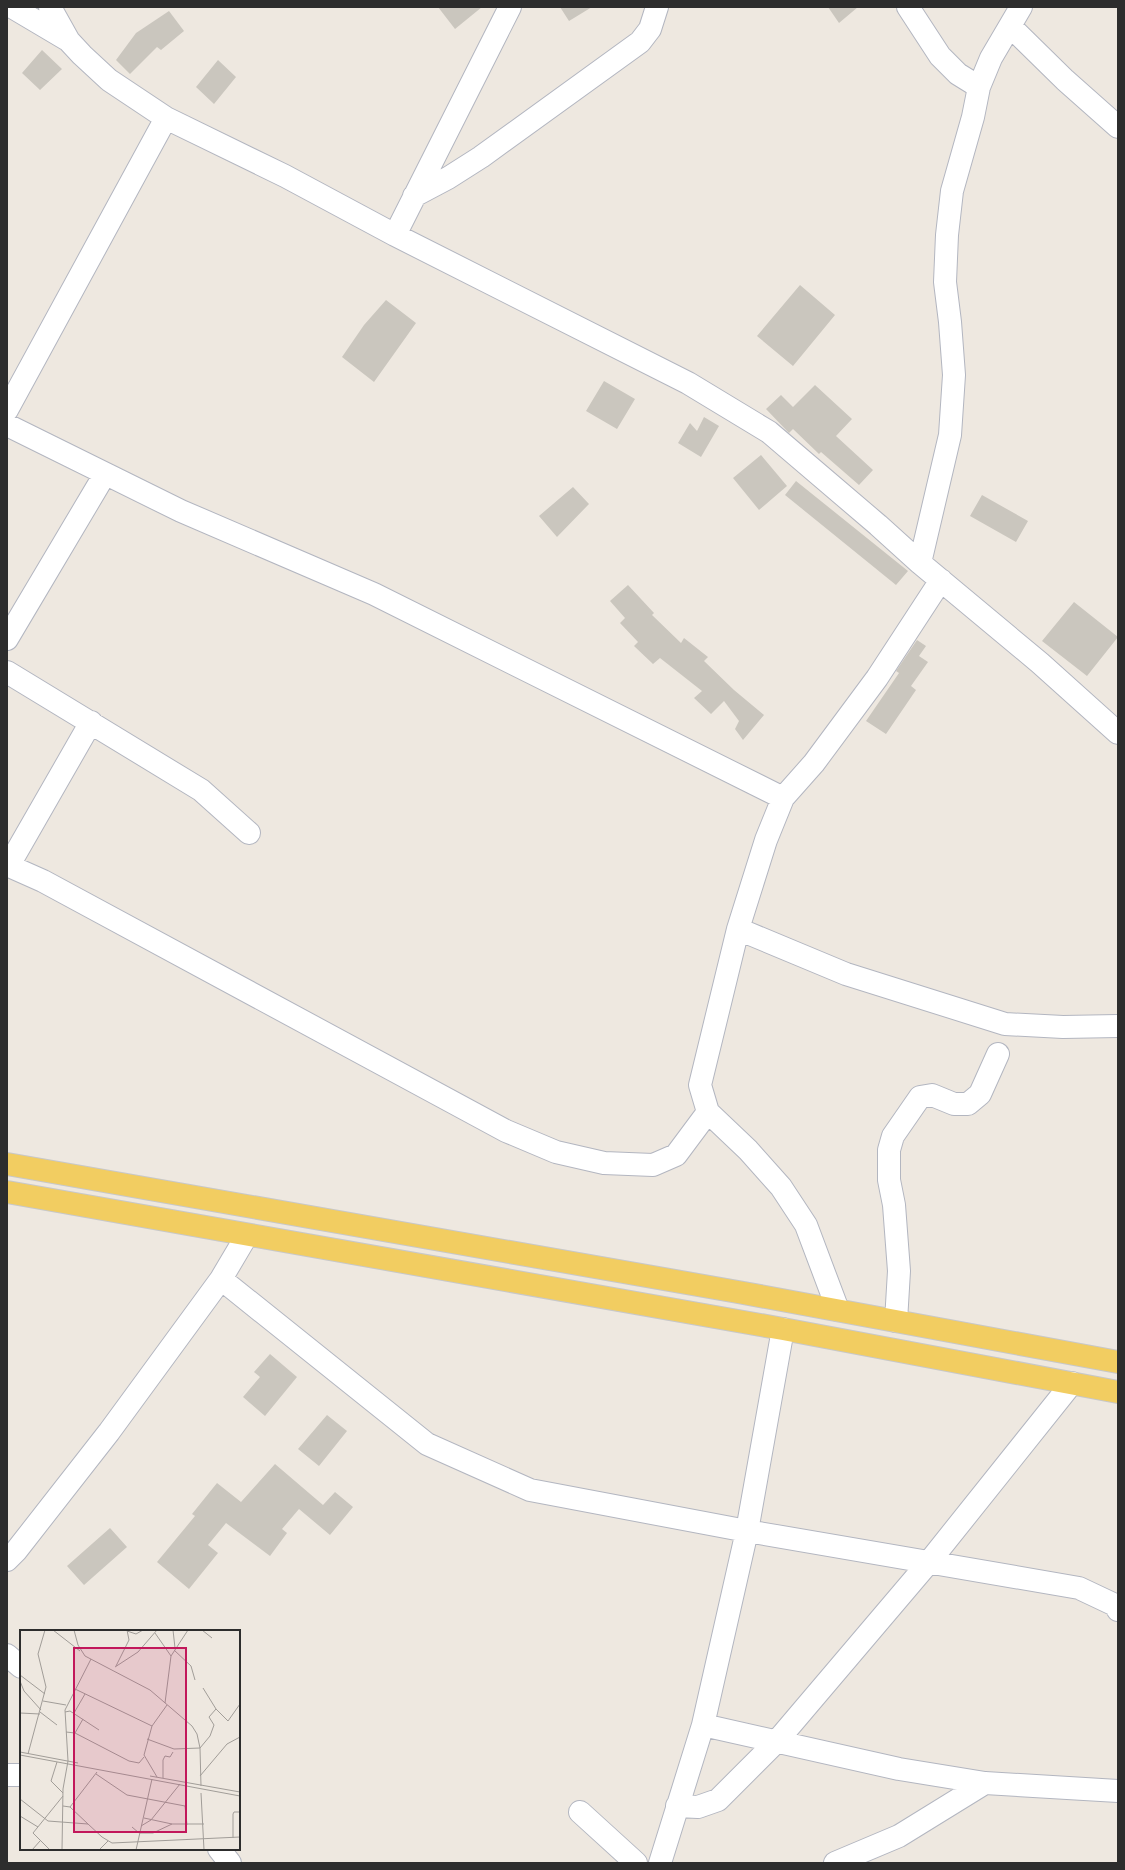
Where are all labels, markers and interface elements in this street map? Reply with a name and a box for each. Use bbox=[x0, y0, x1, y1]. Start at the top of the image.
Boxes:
inset map bbox=[20, 1630, 240, 1850]

